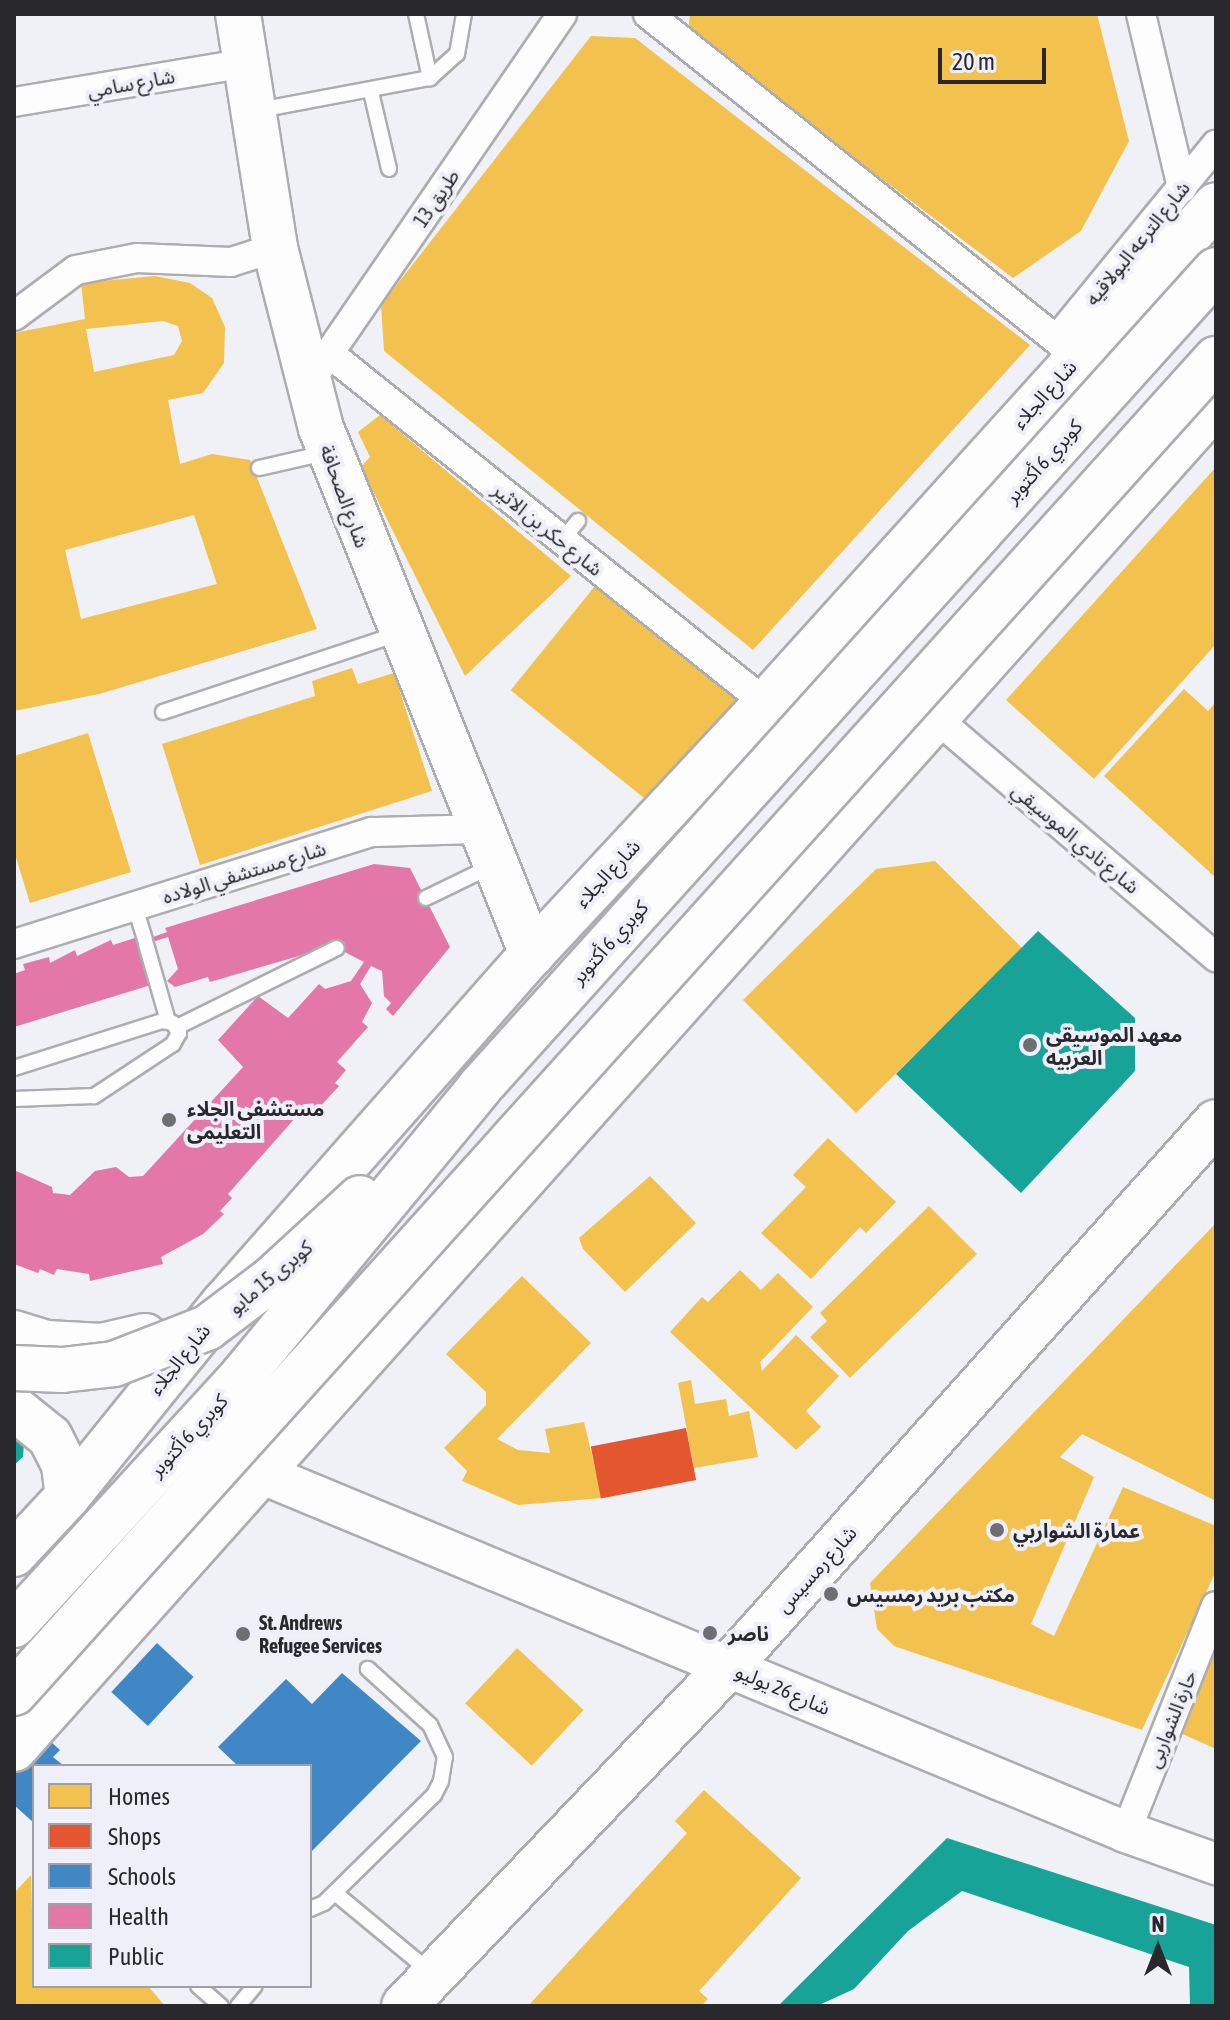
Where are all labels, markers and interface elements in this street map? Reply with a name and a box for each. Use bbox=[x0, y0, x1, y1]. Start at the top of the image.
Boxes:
scale bar bbox=[942, 32, 1050, 82]
text: 20 m bbox=[952, 48, 995, 75]
street label: شارع سامي bbox=[85, 64, 177, 102]
street label: طريق 13 bbox=[408, 165, 464, 231]
street label: شارع الترعه البولاقيه bbox=[1079, 176, 1195, 310]
street label: شارع الجلاء bbox=[1007, 355, 1081, 433]
street label: كوبري 6 أكتوبر bbox=[999, 414, 1087, 508]
street label: شارع الصحافة bbox=[315, 441, 375, 551]
street label: شارع حكر بن الاثير bbox=[488, 477, 608, 581]
street label: شارع نادي الموسيقي bbox=[1007, 778, 1145, 898]
street label: شارع الجلاء bbox=[569, 834, 645, 912]
street label: شارع مستشفي الولاده bbox=[159, 836, 329, 908]
street label: كوبري 6 أكتوبر bbox=[565, 895, 653, 989]
place label: معهد الموسيقى العربيه bbox=[1046, 1022, 1182, 1069]
marker: معهد الموسيقى العربيه bbox=[1021, 1036, 1039, 1054]
place label: مستشفى الجلاء التعليمى bbox=[187, 1096, 324, 1143]
marker: مستشفى الجلاء التعليمى bbox=[158, 1109, 180, 1131]
street label: كوبرى 15 مايو bbox=[223, 1235, 317, 1319]
street label: شارع الجلاء bbox=[143, 1319, 215, 1399]
street label: كوبري 6 أكتوبر bbox=[144, 1389, 232, 1481]
place label: عمارة الشواربي bbox=[1013, 1518, 1140, 1542]
street label: شارع رمسيس bbox=[771, 1521, 861, 1617]
marker: عمارة الشواربي bbox=[988, 1521, 1006, 1539]
place label: مكتب بريد رمسيس bbox=[847, 1582, 1015, 1606]
marker: مكتب بريد رمسيس bbox=[822, 1585, 840, 1603]
place label: St. Andrews Refugee Services bbox=[259, 1610, 382, 1657]
place label: ناصر bbox=[728, 1621, 769, 1645]
marker: ناصر bbox=[699, 1622, 721, 1644]
marker: St. Andrews Refugee Services bbox=[234, 1625, 252, 1643]
street label: شارع 26 يوليو bbox=[732, 1658, 834, 1720]
street label: حارة الشواربى bbox=[1141, 1667, 1201, 1771]
legend bbox=[32, 1764, 312, 1988]
text: Homes bbox=[108, 1783, 170, 1810]
text: Shops bbox=[108, 1823, 161, 1850]
text: Schools bbox=[108, 1863, 176, 1890]
text: Health bbox=[108, 1903, 169, 1930]
north arrow bbox=[1118, 1908, 1198, 1988]
text: N bbox=[1152, 1911, 1164, 1937]
text: Public bbox=[108, 1943, 164, 1970]

